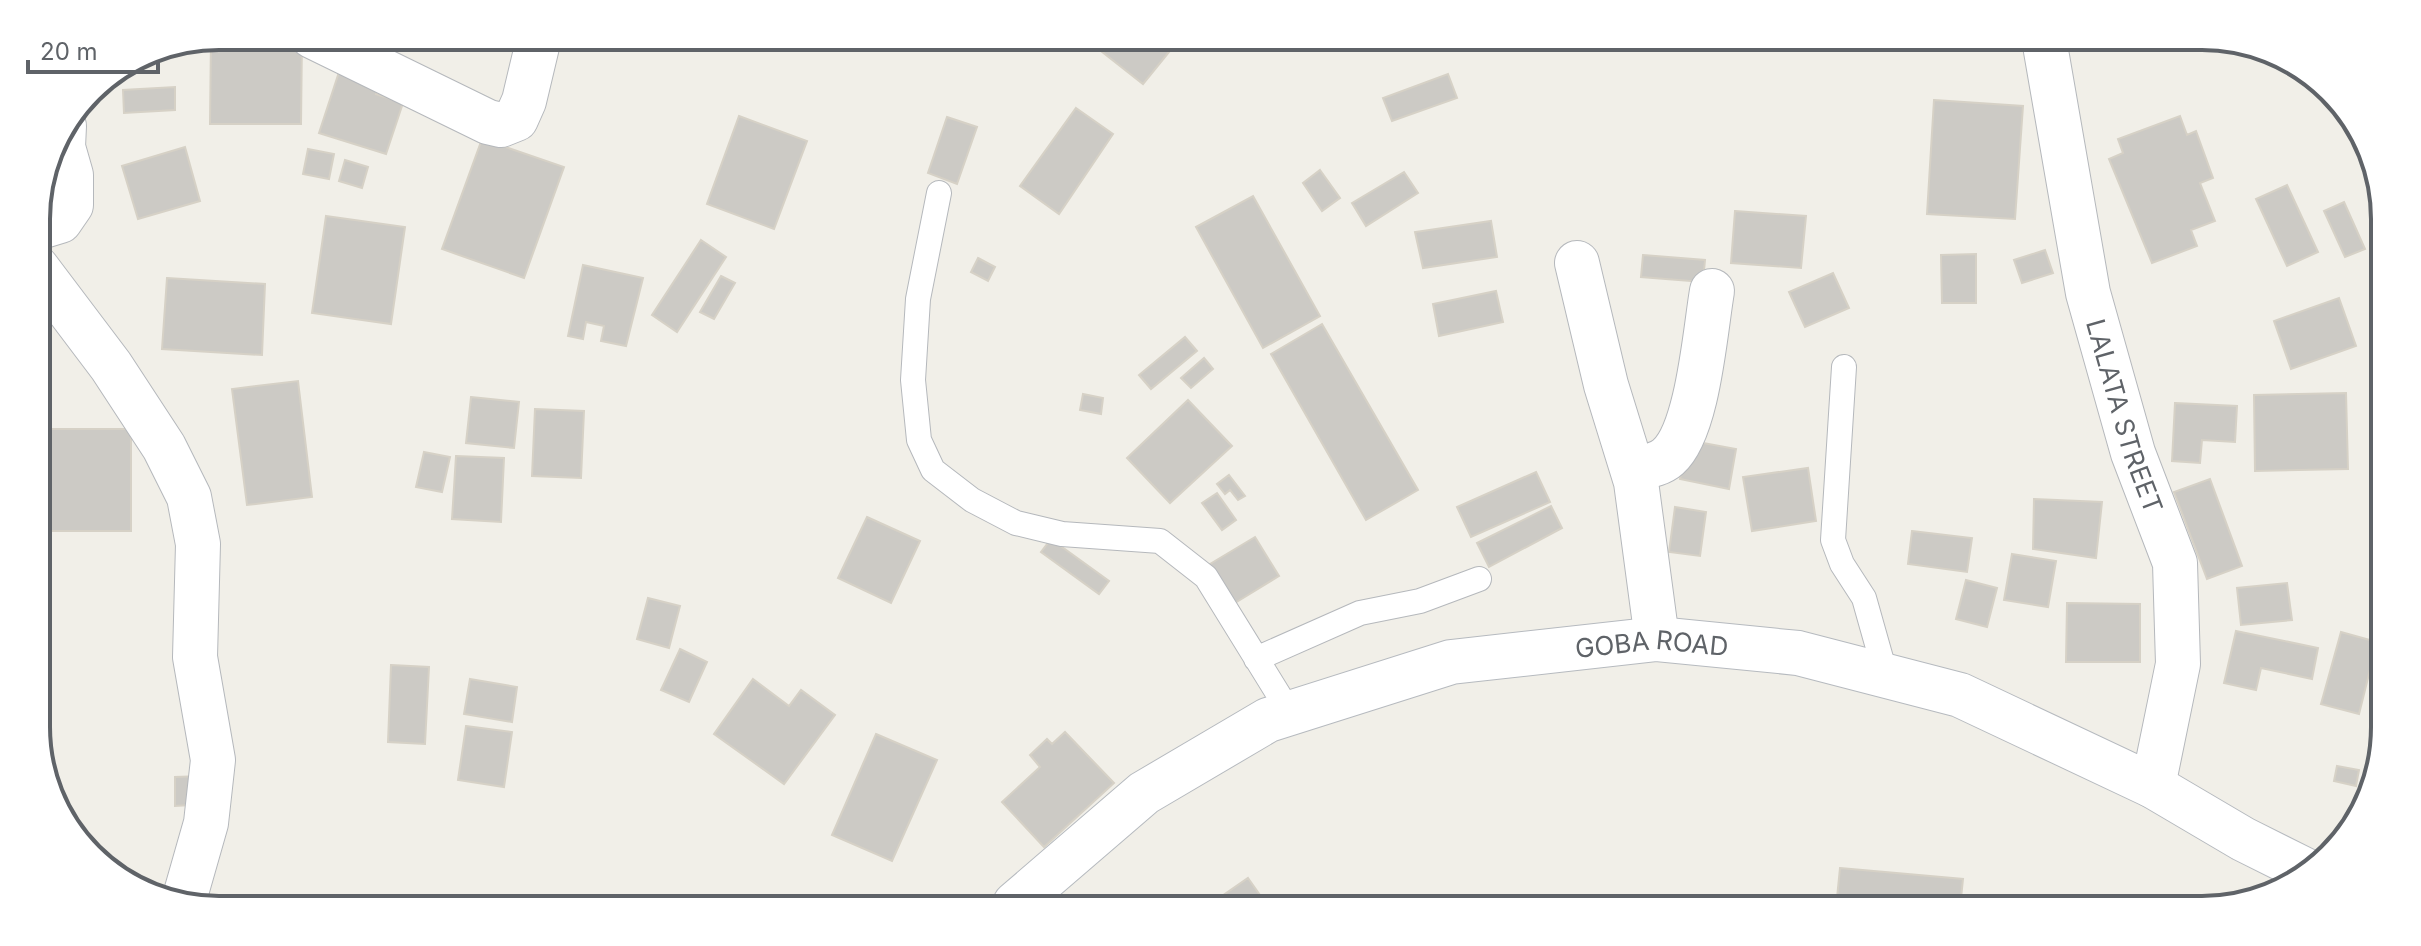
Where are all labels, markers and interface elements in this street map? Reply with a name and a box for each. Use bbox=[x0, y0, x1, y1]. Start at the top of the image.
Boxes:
scale bar bbox=[28, 24, 158, 74]
text: 20 m bbox=[40, 37, 98, 66]
street label: LALATA STREET bbox=[2081, 315, 2170, 517]
street label: GOBA ROAD bbox=[1573, 624, 1730, 664]

